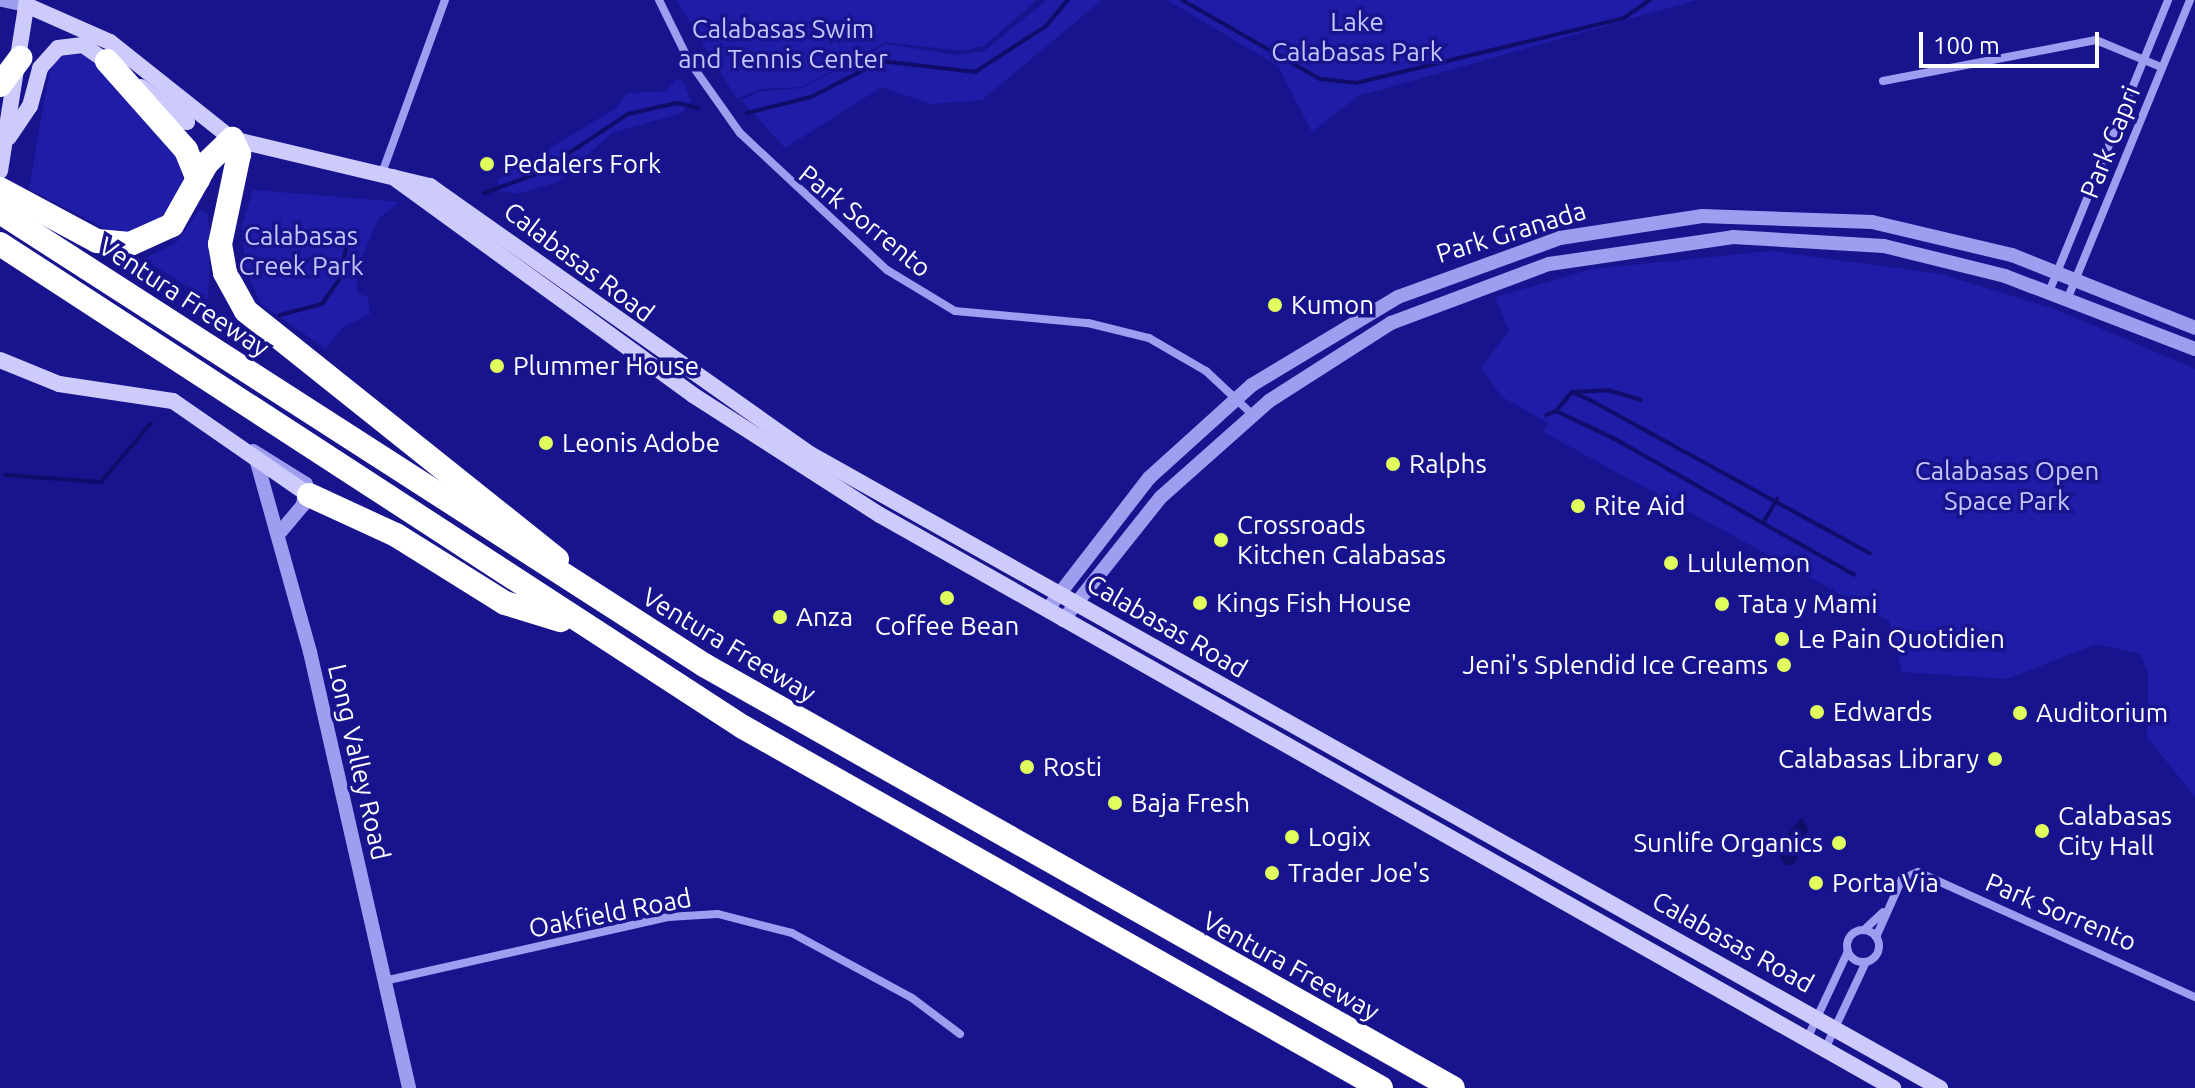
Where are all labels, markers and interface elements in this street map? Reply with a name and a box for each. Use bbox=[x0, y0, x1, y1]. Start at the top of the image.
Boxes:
park label: Lake Calabasas Park bbox=[1271, 6, 1443, 68]
park label: Calabasas Swim and Tennis Center bbox=[678, 13, 888, 74]
scale bar bbox=[1923, 16, 2103, 66]
text: 100 m bbox=[1933, 32, 2000, 59]
street label: Park Capri bbox=[2073, 81, 2147, 203]
place label: Pedalers Fork bbox=[503, 148, 661, 180]
marker: Pedalers Fork bbox=[478, 155, 496, 173]
street label: Park Sorrento bbox=[793, 158, 937, 284]
street label: Park Granada bbox=[1432, 194, 1590, 270]
street label: Calabasas Road bbox=[498, 195, 660, 329]
park label: Calabasas Creek Park bbox=[238, 220, 364, 282]
street label: Ventura Freeway bbox=[93, 230, 275, 364]
place label: Kumon bbox=[1291, 289, 1374, 321]
marker: Kumon bbox=[1266, 296, 1284, 314]
place label: Plummer House bbox=[513, 350, 699, 382]
marker: Plummer House bbox=[488, 357, 506, 375]
place label: Leonis Adobe bbox=[562, 427, 720, 459]
marker: Leonis Adobe bbox=[537, 434, 555, 452]
place label: Ralphs bbox=[1409, 448, 1487, 480]
marker: Ralphs bbox=[1384, 455, 1402, 473]
park label: Calabasas Open Space Park bbox=[1915, 455, 2099, 516]
place label: Rite Aid bbox=[1594, 490, 1685, 522]
marker: Rite Aid bbox=[1569, 497, 1587, 515]
place label: Crossroads Kitchen Calabasas bbox=[1237, 509, 1446, 570]
marker: Crossroads Kitchen Calabasas bbox=[1212, 531, 1230, 549]
place label: Lululemon bbox=[1687, 547, 1810, 579]
marker: Lululemon bbox=[1662, 554, 1680, 572]
street label: Calabasas Road bbox=[1081, 568, 1253, 684]
street label: Ventura Freeway bbox=[637, 581, 821, 709]
place label: Kings Fish House bbox=[1216, 587, 1412, 619]
place label: Tata y Mami bbox=[1738, 588, 1877, 620]
marker: Coffee Bean bbox=[938, 589, 956, 607]
marker: Kings Fish House bbox=[1191, 594, 1209, 612]
marker: Tata y Mami bbox=[1713, 595, 1731, 613]
place label: Anza bbox=[796, 601, 853, 633]
marker: Anza bbox=[771, 608, 789, 626]
place label: Coffee Bean bbox=[875, 610, 1019, 642]
place label: Le Pain Quotidien bbox=[1798, 623, 2005, 655]
marker: Le Pain Quotidien bbox=[1773, 630, 1791, 648]
place label: Jeni's Splendid Ice Creams bbox=[1462, 649, 1768, 681]
marker: Jeni's Splendid Ice Creams bbox=[1775, 656, 1793, 674]
street label: Long Valley Road bbox=[321, 661, 397, 863]
place label: Edwards bbox=[1833, 696, 1932, 728]
place label: Auditorium bbox=[2036, 697, 2168, 729]
marker: Edwards bbox=[1808, 703, 1826, 721]
marker: Auditorium bbox=[2011, 704, 2029, 722]
place label: Calabasas Library bbox=[1778, 743, 1979, 775]
marker: Calabasas Library bbox=[1986, 750, 2004, 768]
place label: Rosti bbox=[1043, 751, 1102, 783]
marker: Rosti bbox=[1018, 758, 1036, 776]
place label: Baja Fresh bbox=[1131, 787, 1250, 819]
marker: Baja Fresh bbox=[1106, 794, 1124, 812]
place label: Calabasas City Hall bbox=[2058, 800, 2172, 862]
place label: Logix bbox=[1308, 821, 1371, 853]
marker: Calabasas City Hall bbox=[2033, 822, 2051, 840]
place label: Sunlife Organics bbox=[1634, 827, 1823, 859]
marker: Logix bbox=[1283, 828, 1301, 846]
marker: Sunlife Organics bbox=[1830, 834, 1848, 852]
place label: Trader Joe's bbox=[1288, 857, 1430, 889]
marker: Trader Joe's bbox=[1263, 864, 1281, 882]
street label: Park Sorrento bbox=[1981, 866, 2141, 958]
place label: Porta Via bbox=[1832, 867, 1939, 899]
marker: Porta Via bbox=[1807, 874, 1825, 892]
street label: Oakfield Road bbox=[526, 882, 694, 944]
street label: Calabasas Road bbox=[1647, 885, 1819, 999]
street label: Ventura Freeway bbox=[1197, 905, 1385, 1027]

